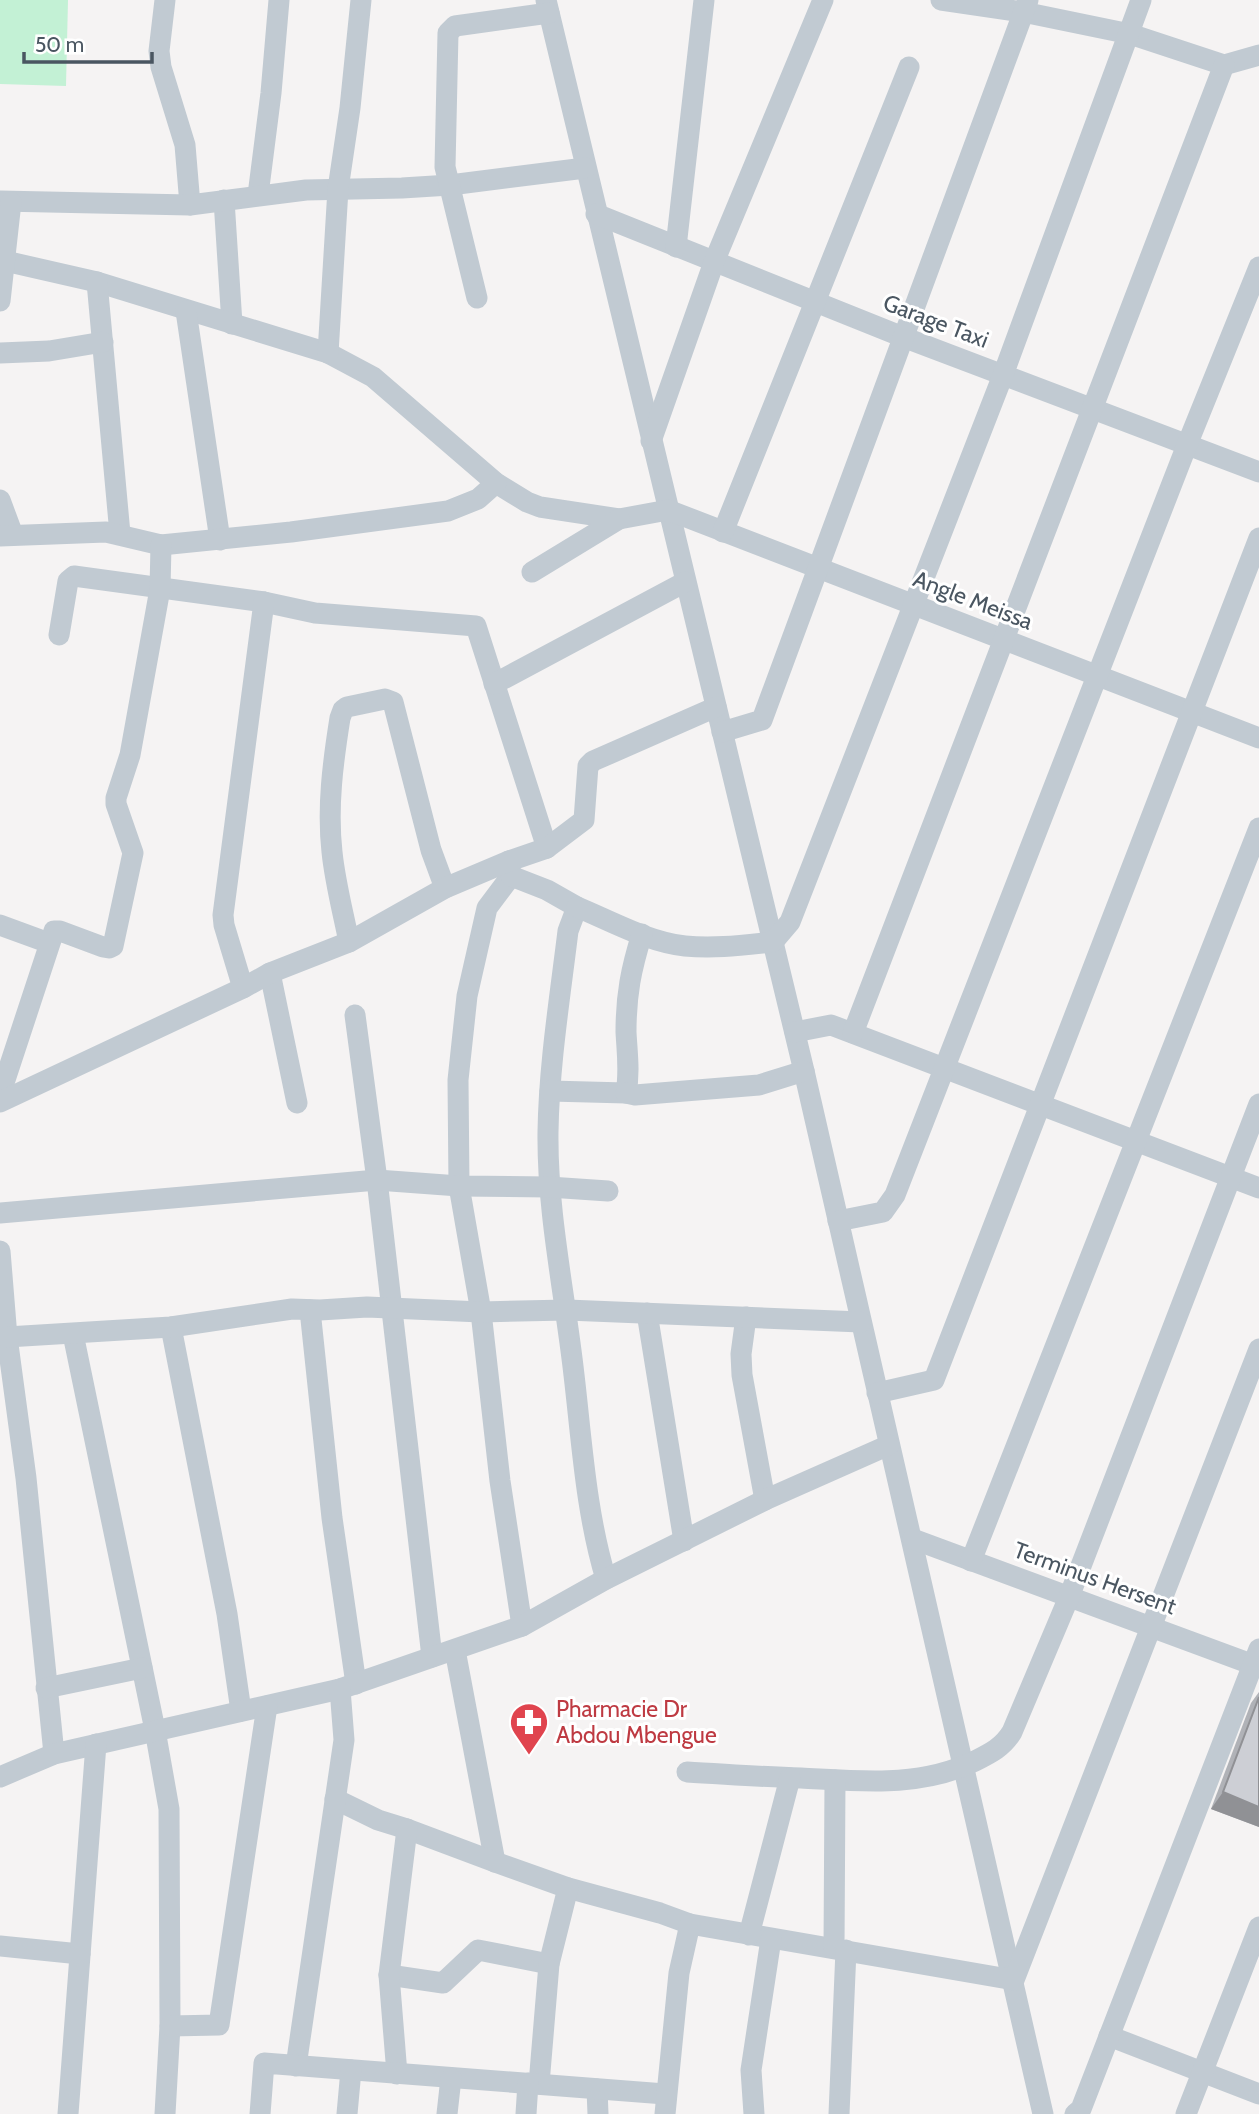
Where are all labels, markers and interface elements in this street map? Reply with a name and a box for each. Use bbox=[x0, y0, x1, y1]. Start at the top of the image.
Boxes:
scale bar bbox=[24, 21, 152, 65]
text: 50 m bbox=[35, 32, 84, 57]
street label: Garage Taxi bbox=[879, 288, 993, 354]
street label: Angle Meissa bbox=[909, 564, 1037, 636]
street label: Terminus Hersent bbox=[1010, 1536, 1180, 1620]
place label: Pharmacie Dr Abdou Mbengue bbox=[556, 1695, 717, 1749]
pharmacy icon: Pharmacie Dr Abdou Mbengue bbox=[508, 1701, 550, 1756]

